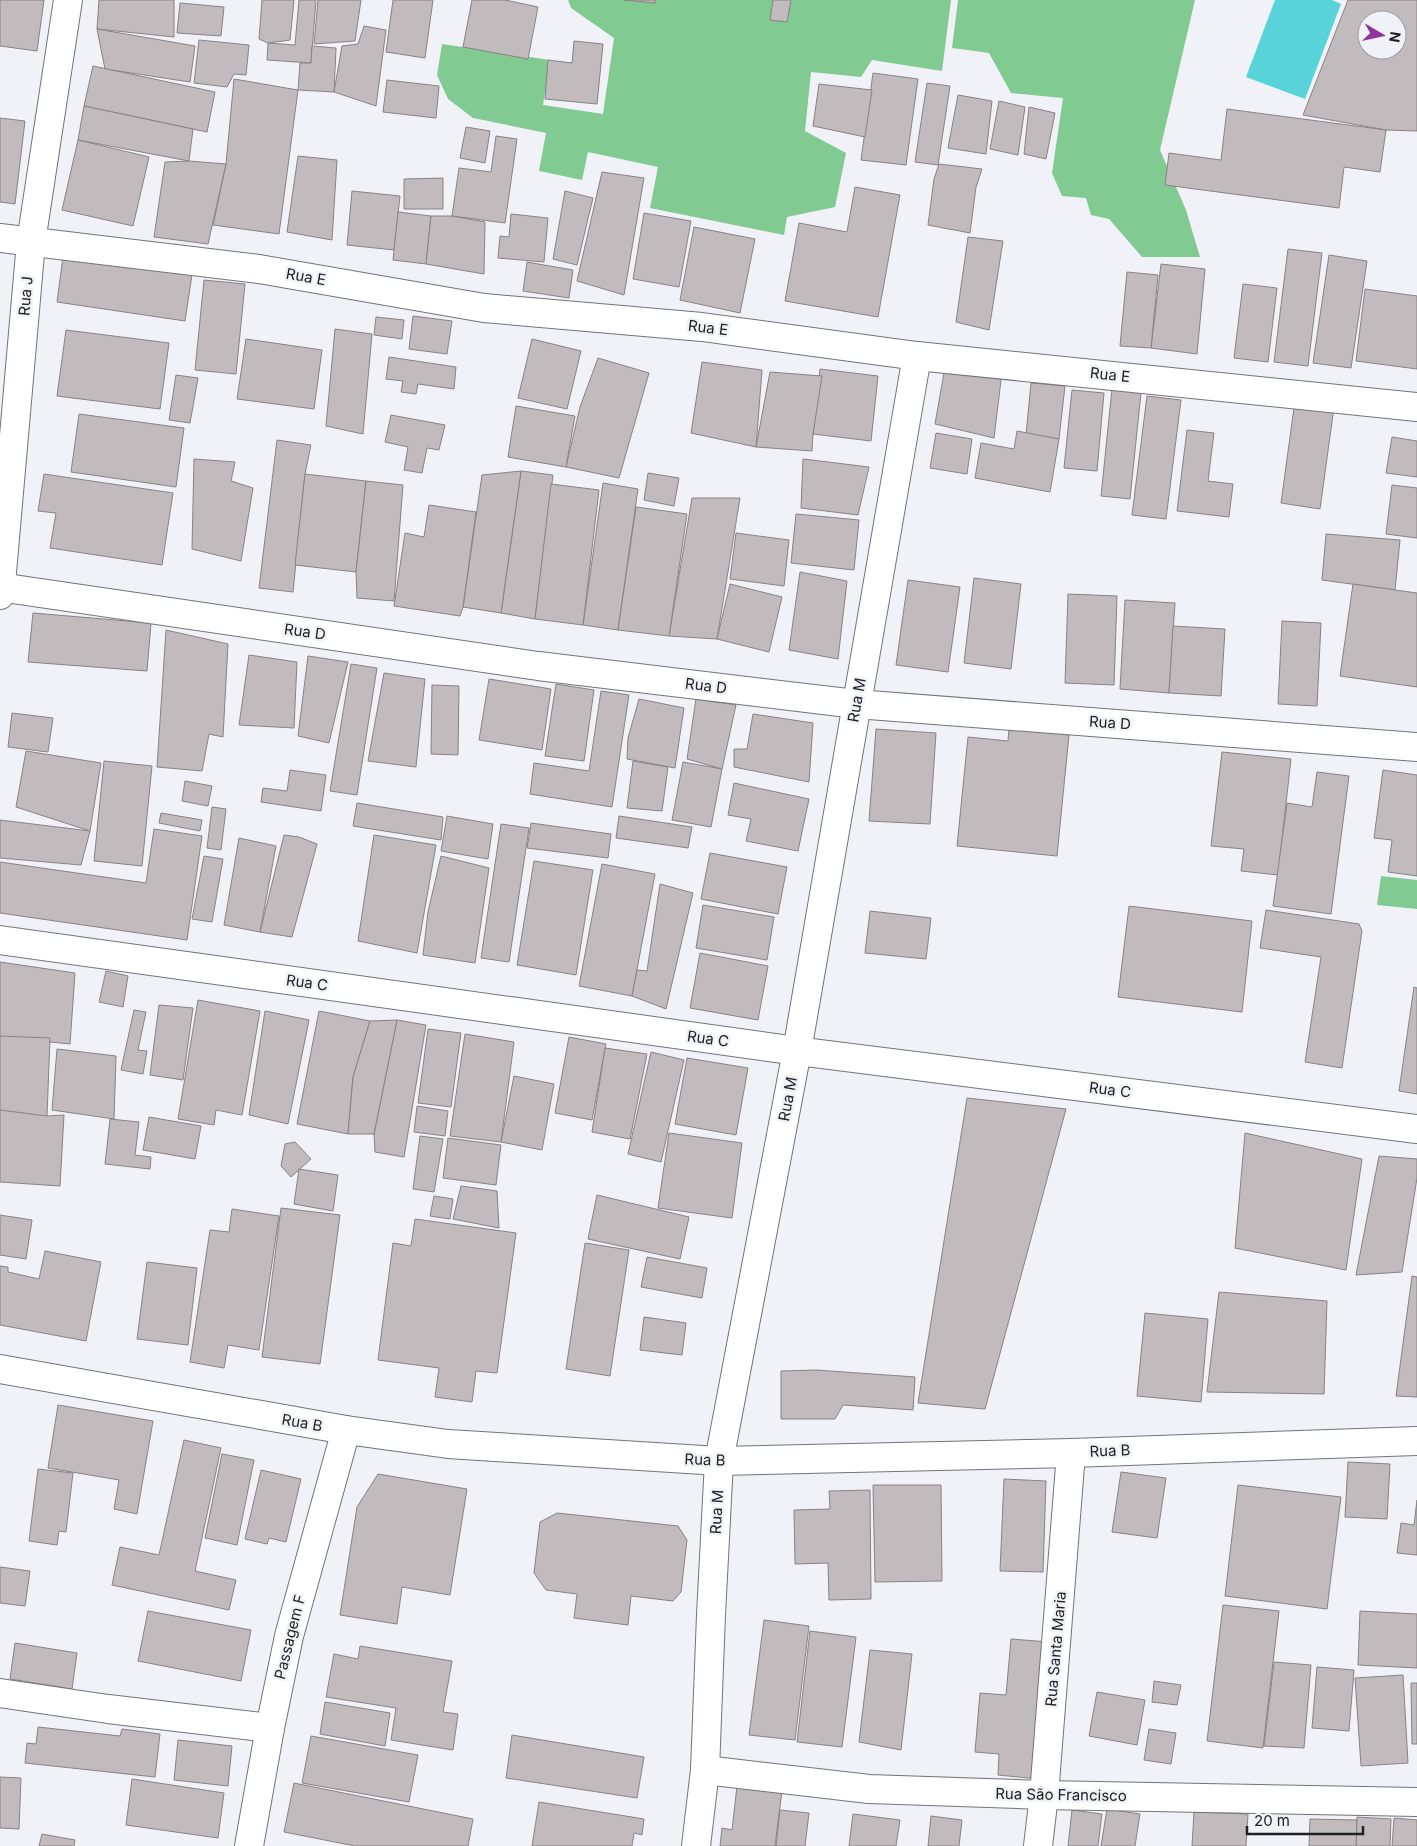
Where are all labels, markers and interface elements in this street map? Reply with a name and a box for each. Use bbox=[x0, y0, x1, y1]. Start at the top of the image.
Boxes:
north arrow bbox=[1357, 10, 1407, 60]
text: N bbox=[1386, 31, 1405, 44]
street label: Rua E bbox=[285, 264, 328, 289]
street label: Rua J bbox=[14, 275, 37, 317]
street label: Rua E bbox=[687, 316, 729, 339]
street label: Rua E bbox=[1089, 363, 1131, 386]
street label: Rua D bbox=[283, 619, 327, 644]
street label: Rua D bbox=[684, 674, 728, 697]
street label: Rua M bbox=[843, 676, 870, 724]
street label: Rua D bbox=[1088, 712, 1132, 733]
street label: Rua C bbox=[285, 970, 329, 995]
street label: Rua C bbox=[686, 1026, 730, 1051]
street label: Rua M bbox=[774, 1075, 801, 1123]
street label: Rua C bbox=[1088, 1078, 1132, 1102]
street label: Rua B bbox=[280, 1410, 324, 1435]
street label: Rua B bbox=[1089, 1440, 1131, 1461]
street label: Rua B bbox=[684, 1449, 726, 1470]
street label: Rua M bbox=[706, 1489, 727, 1535]
street label: Rua Santa Maria bbox=[1041, 1591, 1070, 1707]
street label: Passagem F bbox=[270, 1593, 309, 1681]
street label: Rua São Francisco bbox=[995, 1784, 1127, 1805]
scale bar bbox=[1247, 1804, 1363, 1836]
text: 20 m bbox=[1254, 1811, 1290, 1830]

